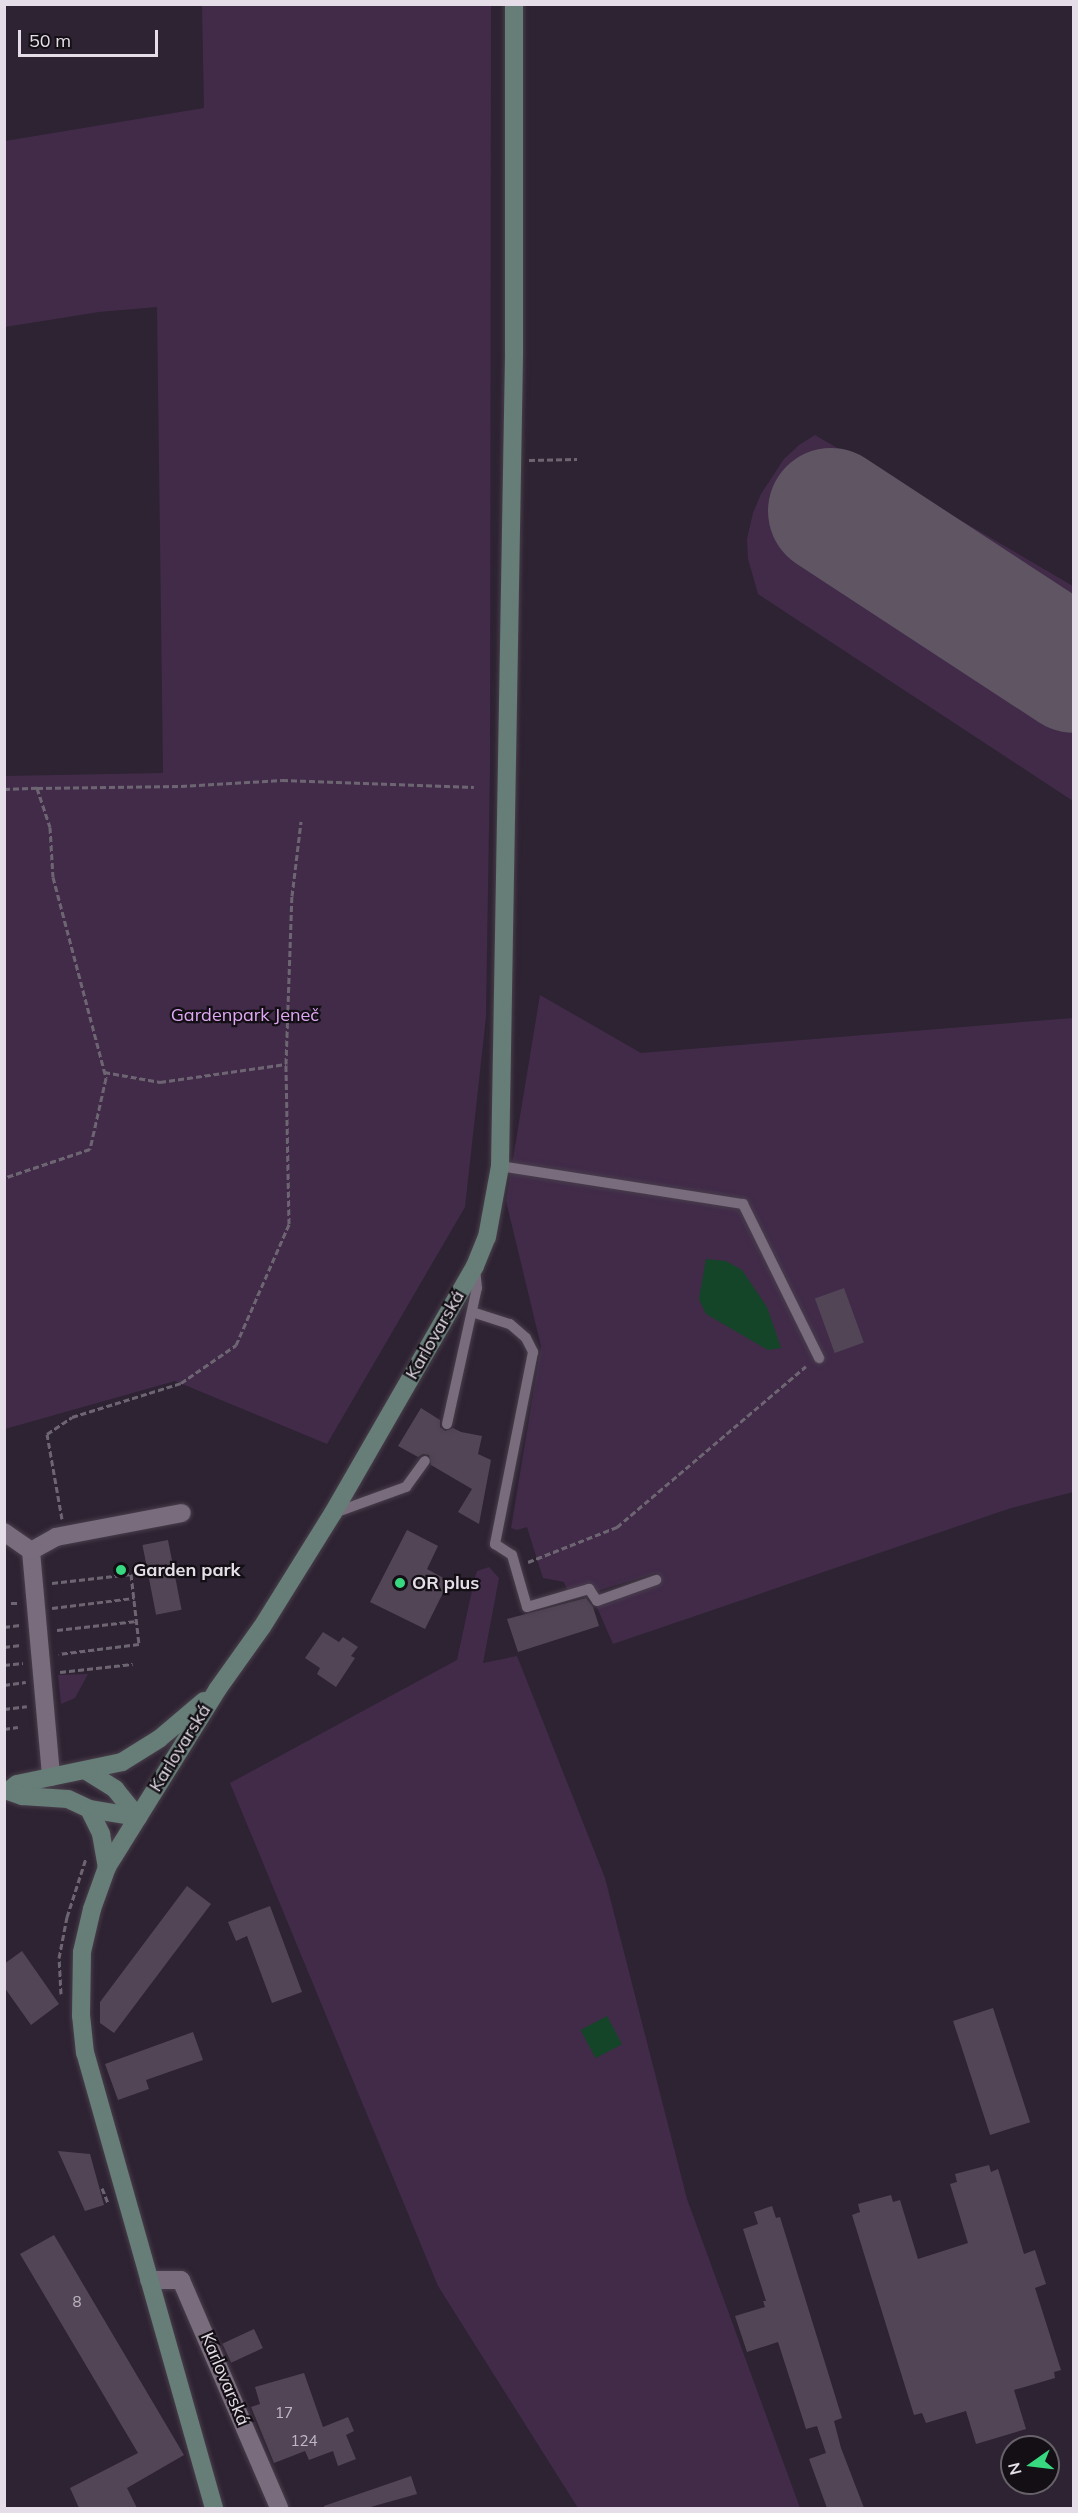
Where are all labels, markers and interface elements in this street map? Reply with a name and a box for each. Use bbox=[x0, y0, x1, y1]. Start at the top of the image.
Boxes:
scale bar bbox=[21, 18, 160, 56]
text: 50 m bbox=[29, 29, 71, 52]
park label: Gardenpark Jeneč bbox=[171, 1004, 319, 1026]
street label: Karlovarská bbox=[401, 1287, 469, 1383]
place label: Garden park bbox=[133, 1559, 241, 1581]
marker: Garden park bbox=[114, 1563, 128, 1577]
place label: OR plus bbox=[412, 1572, 479, 1594]
marker: OR plus bbox=[393, 1576, 407, 1590]
street label: Karlovarská bbox=[145, 1700, 215, 1796]
house number: 8 bbox=[73, 2293, 81, 2311]
street label: Karlovarská bbox=[196, 2329, 254, 2429]
house number: 17 bbox=[275, 2404, 293, 2422]
house number: 124 bbox=[291, 2432, 317, 2450]
north arrow bbox=[1000, 2435, 1060, 2495]
text: N bbox=[1003, 2461, 1026, 2477]

